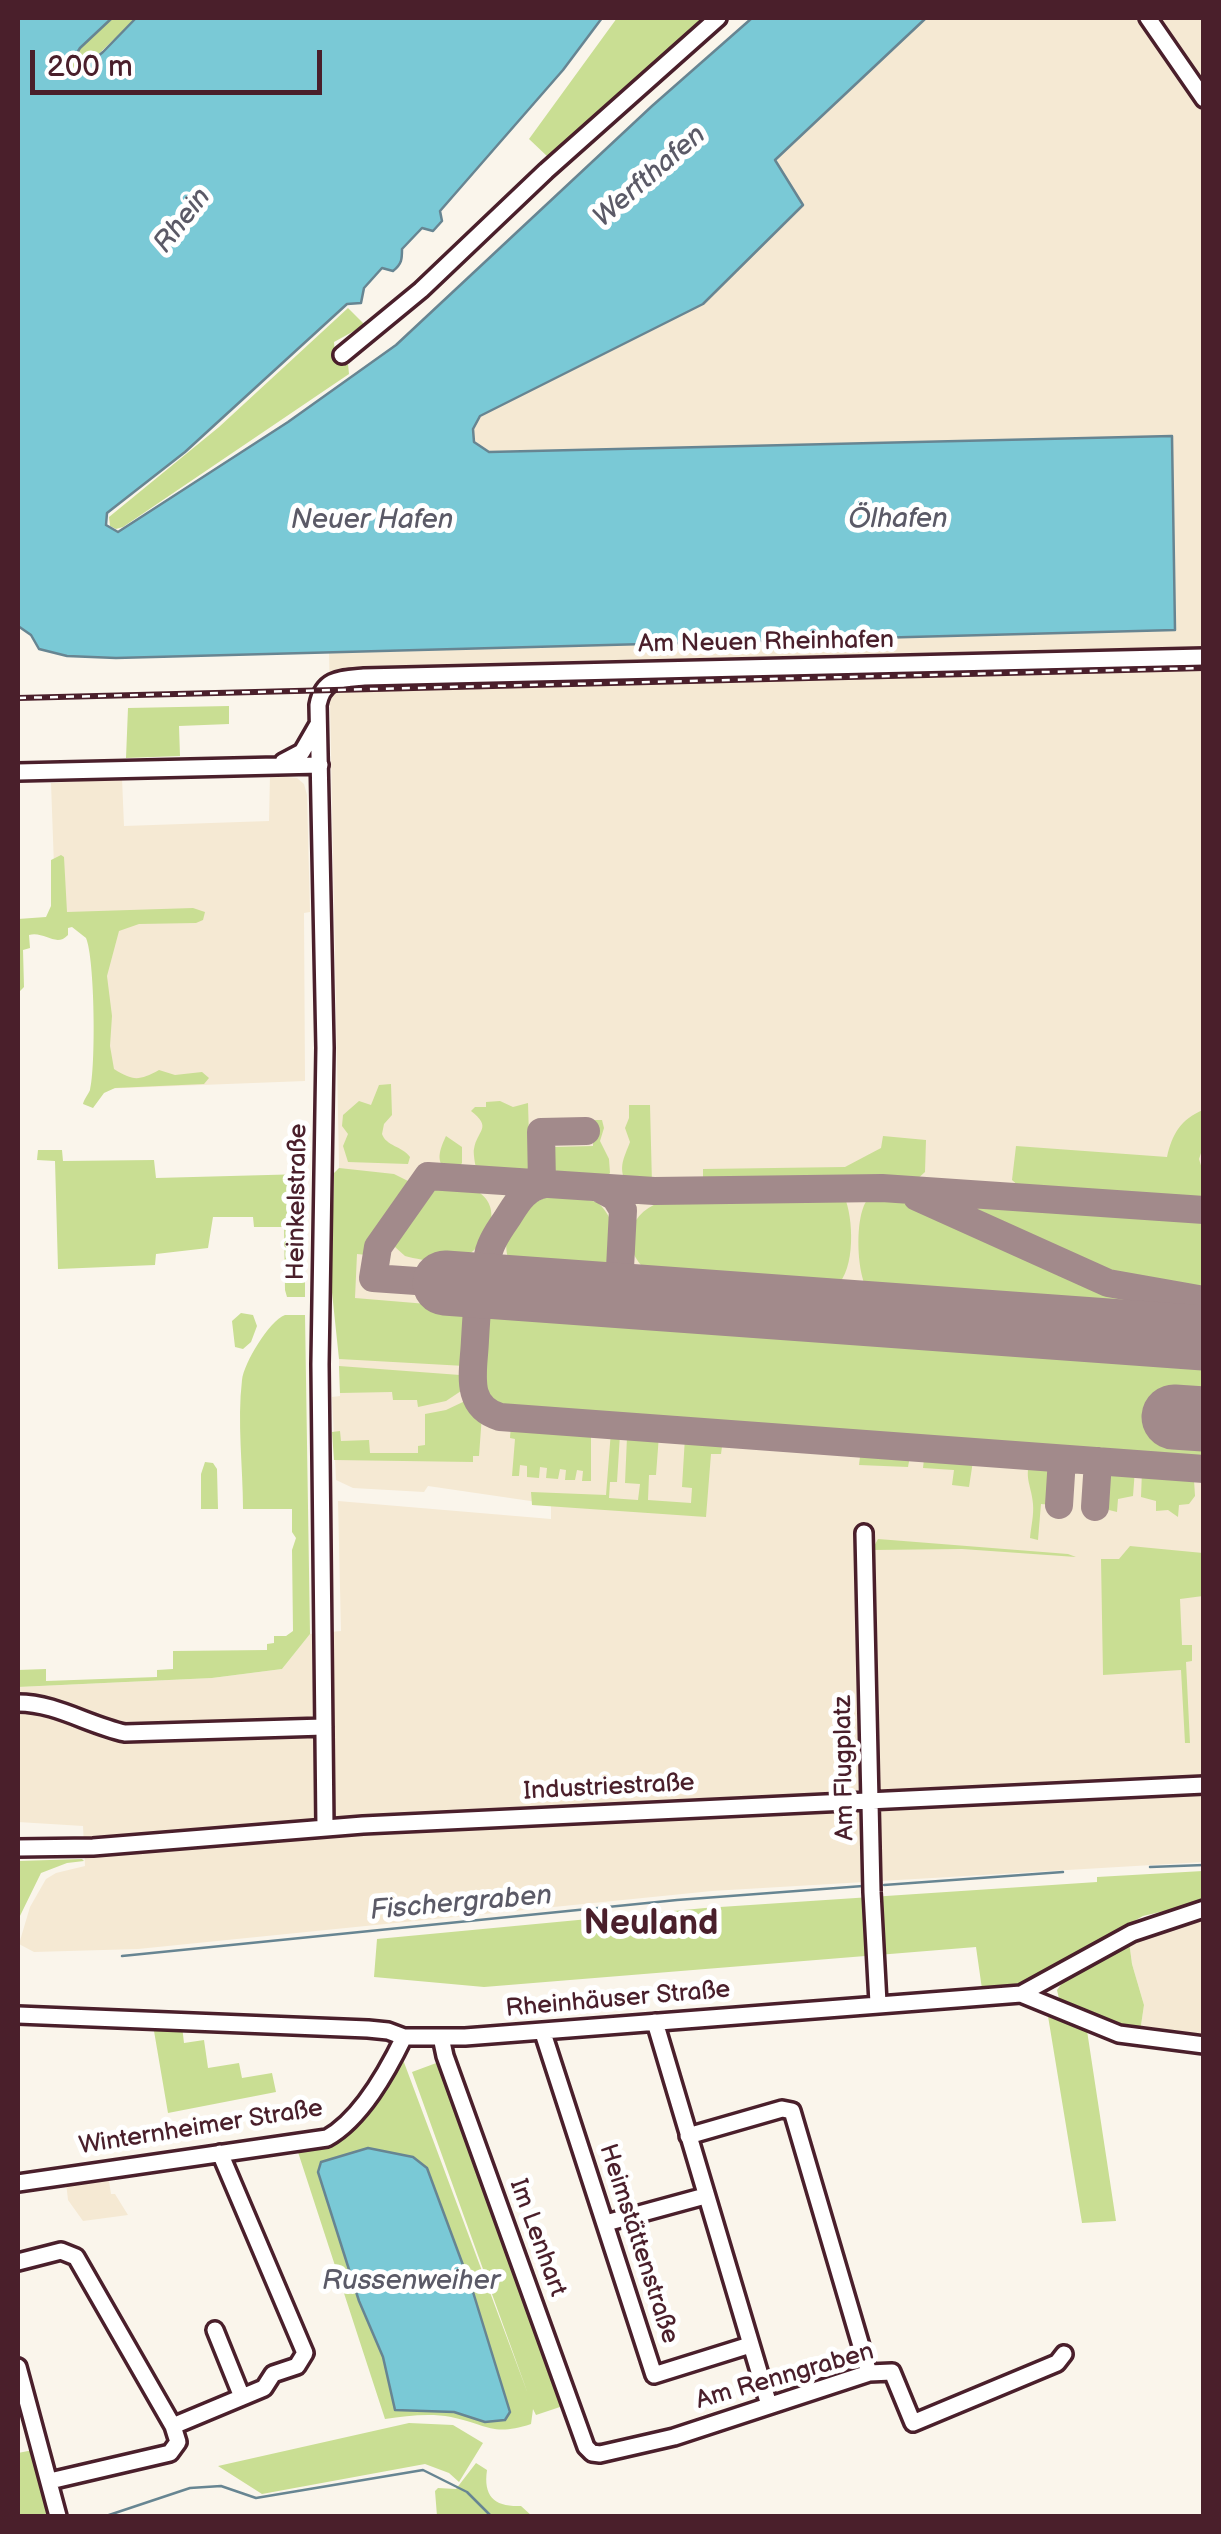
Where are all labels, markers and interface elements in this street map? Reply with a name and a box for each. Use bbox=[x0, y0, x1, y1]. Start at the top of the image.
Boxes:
scale bar bbox=[35, 30, 328, 92]
text: 200 m bbox=[47, 49, 133, 85]
water label: Werfthafen bbox=[587, 119, 713, 235]
water label: Rhein bbox=[147, 182, 219, 260]
water label: Ölhafen bbox=[848, 503, 948, 537]
water label: Neuer Hafen bbox=[291, 504, 453, 538]
street label: Am Neuen Rheinhafen bbox=[638, 626, 894, 660]
street label: Heinkelstraße bbox=[282, 1123, 314, 1281]
street label: Am Flugplatz bbox=[829, 1695, 861, 1841]
street label: Industriestraße bbox=[523, 1769, 695, 1807]
water label: Fischergraben bbox=[369, 1879, 553, 1929]
district label: Neuland bbox=[584, 1904, 718, 1946]
street label: Rheinhäuser Straße bbox=[504, 1975, 732, 2025]
street label: Winternheimer Straße bbox=[77, 2094, 325, 2162]
street label: Heimstättenstraße bbox=[592, 2140, 684, 2348]
street label: Im Lenhart bbox=[502, 2175, 572, 2301]
water label: Russenweiher bbox=[322, 2265, 500, 2299]
street label: Am Renngraben bbox=[693, 2337, 877, 2417]

